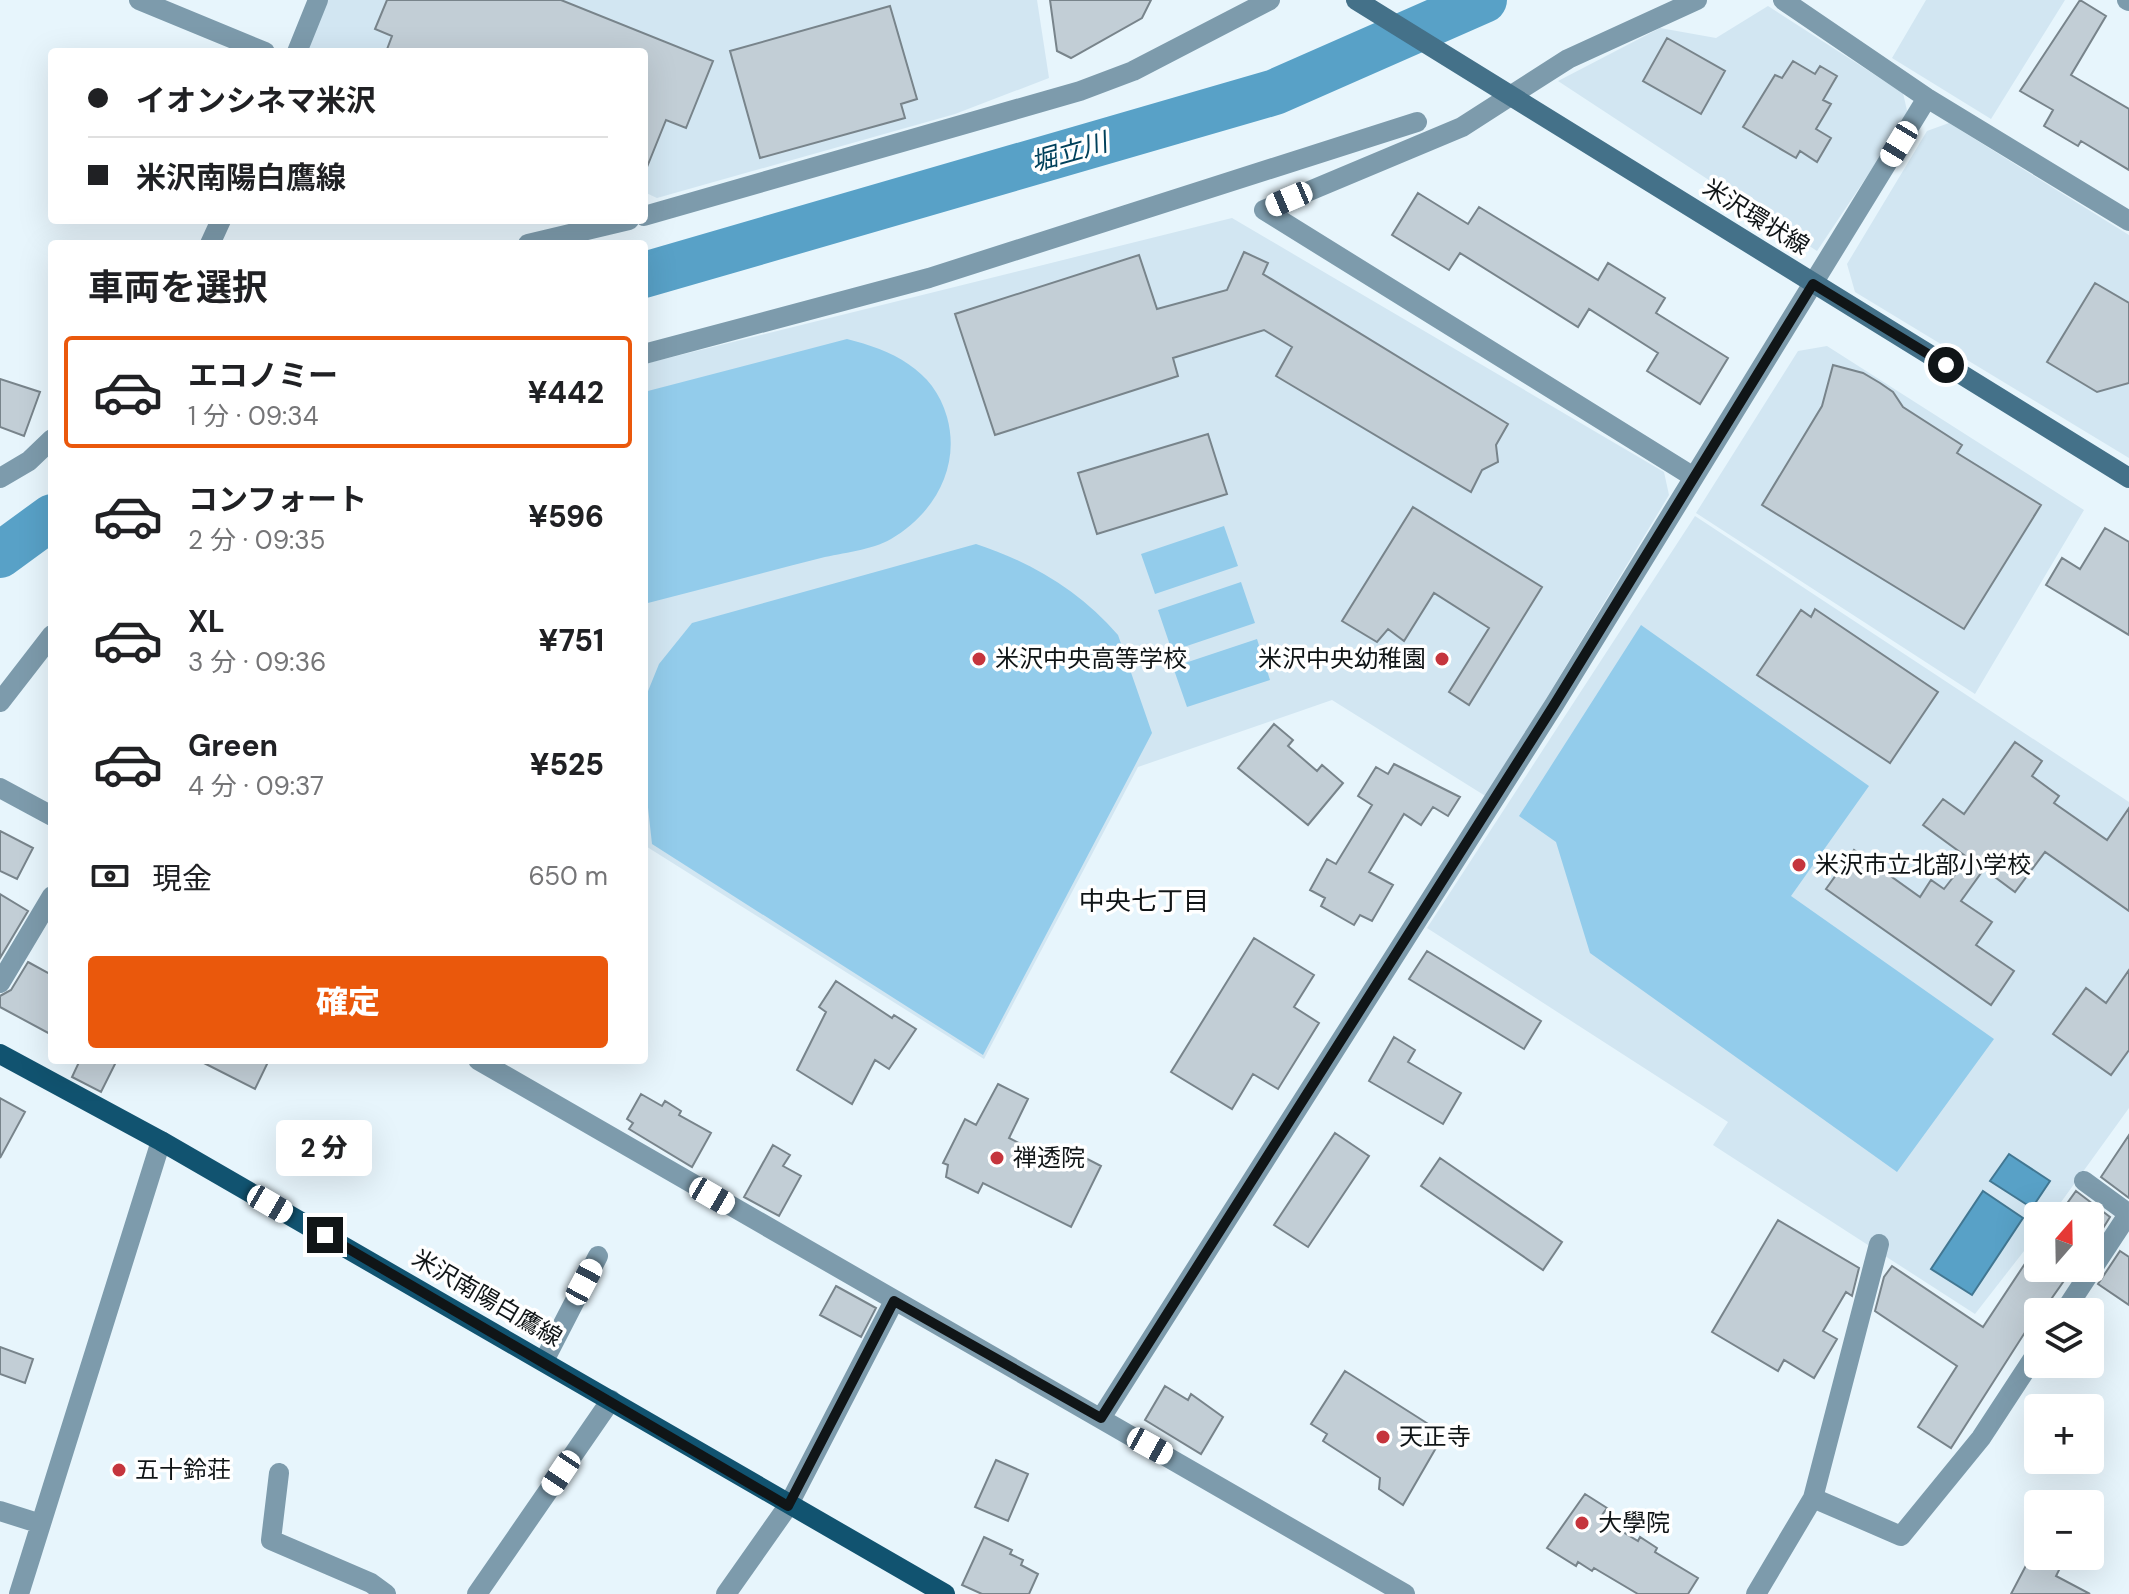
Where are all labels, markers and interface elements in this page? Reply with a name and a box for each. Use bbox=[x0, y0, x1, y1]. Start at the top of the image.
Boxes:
text: イオンシネマ米沢 bbox=[136, 81, 376, 120]
car bbox=[1876, 117, 1922, 171]
water label: 堀立川 bbox=[1027, 124, 1114, 179]
text: 米沢南陽白鷹線 bbox=[136, 158, 346, 197]
street label: 米沢環状線 bbox=[1697, 172, 1815, 262]
car bbox=[1262, 179, 1316, 219]
text: 車両を選択 bbox=[88, 264, 268, 311]
route start bbox=[1928, 347, 1964, 383]
icon: car bbox=[92, 356, 164, 428]
text: エコノミー bbox=[188, 356, 338, 395]
text: ¥442 bbox=[528, 373, 604, 412]
text: 1 分 · 09:34 bbox=[188, 399, 319, 433]
icon: car bbox=[92, 480, 164, 552]
text: コンフォート bbox=[188, 480, 367, 519]
text: ¥596 bbox=[528, 497, 604, 536]
text: 2 分 · 09:35 bbox=[188, 523, 325, 557]
text: XL bbox=[188, 602, 225, 641]
icon: car bbox=[92, 604, 164, 676]
text: ¥751 bbox=[538, 621, 604, 660]
place label: 米沢中央高等学校 bbox=[995, 643, 1187, 674]
place label: 米沢中央幼稚園 bbox=[1258, 643, 1426, 674]
text: 3 分 · 09:36 bbox=[188, 645, 326, 679]
marker: 米沢中央高等学校 bbox=[970, 650, 988, 668]
marker: 米沢中央幼稚園 bbox=[1433, 650, 1451, 668]
text: Green bbox=[188, 726, 278, 765]
icon: car bbox=[92, 728, 164, 800]
text: ¥525 bbox=[530, 745, 604, 784]
text: 4 分 · 09:37 bbox=[188, 769, 324, 803]
place label: 米沢市立北部小学校 bbox=[1815, 849, 2031, 880]
icon: cash bbox=[88, 854, 132, 898]
marker: 米沢市立北部小学校 bbox=[1790, 856, 1808, 874]
text: 現金 bbox=[152, 859, 212, 898]
text: 650 m bbox=[528, 859, 608, 893]
district label: 中央七丁目 bbox=[1079, 884, 1209, 918]
button: 確定 bbox=[88, 956, 608, 1048]
callout: 2 分 bbox=[277, 1119, 373, 1175]
text: 2 分 bbox=[300, 1131, 348, 1165]
place label: 禅透院 bbox=[1013, 1142, 1085, 1173]
marker: 禅透院 bbox=[988, 1149, 1006, 1167]
car bbox=[685, 1174, 739, 1218]
car bbox=[243, 1182, 297, 1226]
north arrow bbox=[2024, 1202, 2104, 1282]
map controls bbox=[2024, 1202, 2104, 1570]
route end bbox=[307, 1217, 343, 1253]
street label: 米沢南陽白鷹線 bbox=[407, 1242, 568, 1353]
car bbox=[562, 1255, 606, 1309]
button: layers bbox=[2024, 1298, 2104, 1378]
button: + bbox=[2024, 1394, 2104, 1474]
place label: 天正寺 bbox=[1399, 1421, 1471, 1452]
car bbox=[1123, 1424, 1177, 1468]
marker: 天正寺 bbox=[1374, 1428, 1392, 1446]
car bbox=[538, 1446, 584, 1500]
place label: 五十鈴荘 bbox=[135, 1454, 231, 1485]
marker: 五十鈴荘 bbox=[110, 1461, 128, 1479]
button: − bbox=[2024, 1490, 2104, 1570]
place label: 大學院 bbox=[1598, 1507, 1670, 1538]
marker: 大學院 bbox=[1573, 1514, 1591, 1532]

